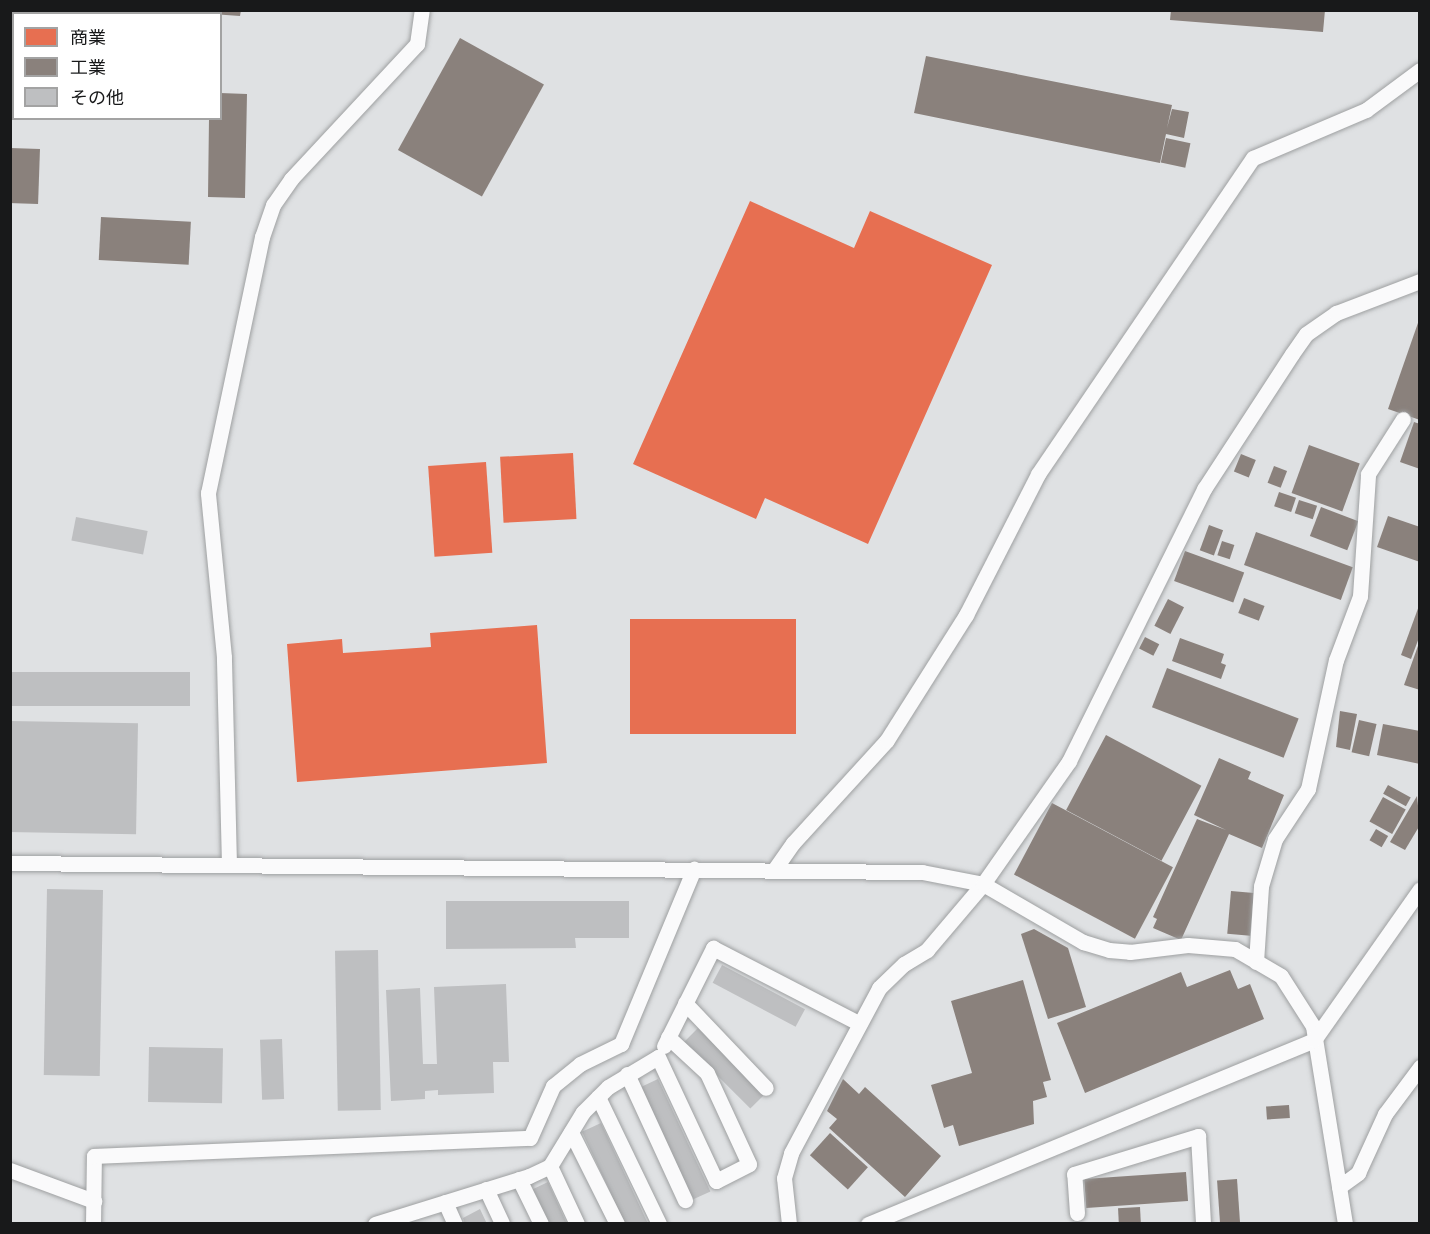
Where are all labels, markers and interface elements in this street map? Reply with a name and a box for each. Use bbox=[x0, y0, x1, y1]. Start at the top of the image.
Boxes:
legend bbox=[12, 12, 222, 120]
text: 商業 bbox=[70, 28, 106, 51]
text: 工業 bbox=[70, 58, 106, 81]
text: その他 bbox=[70, 88, 124, 111]

